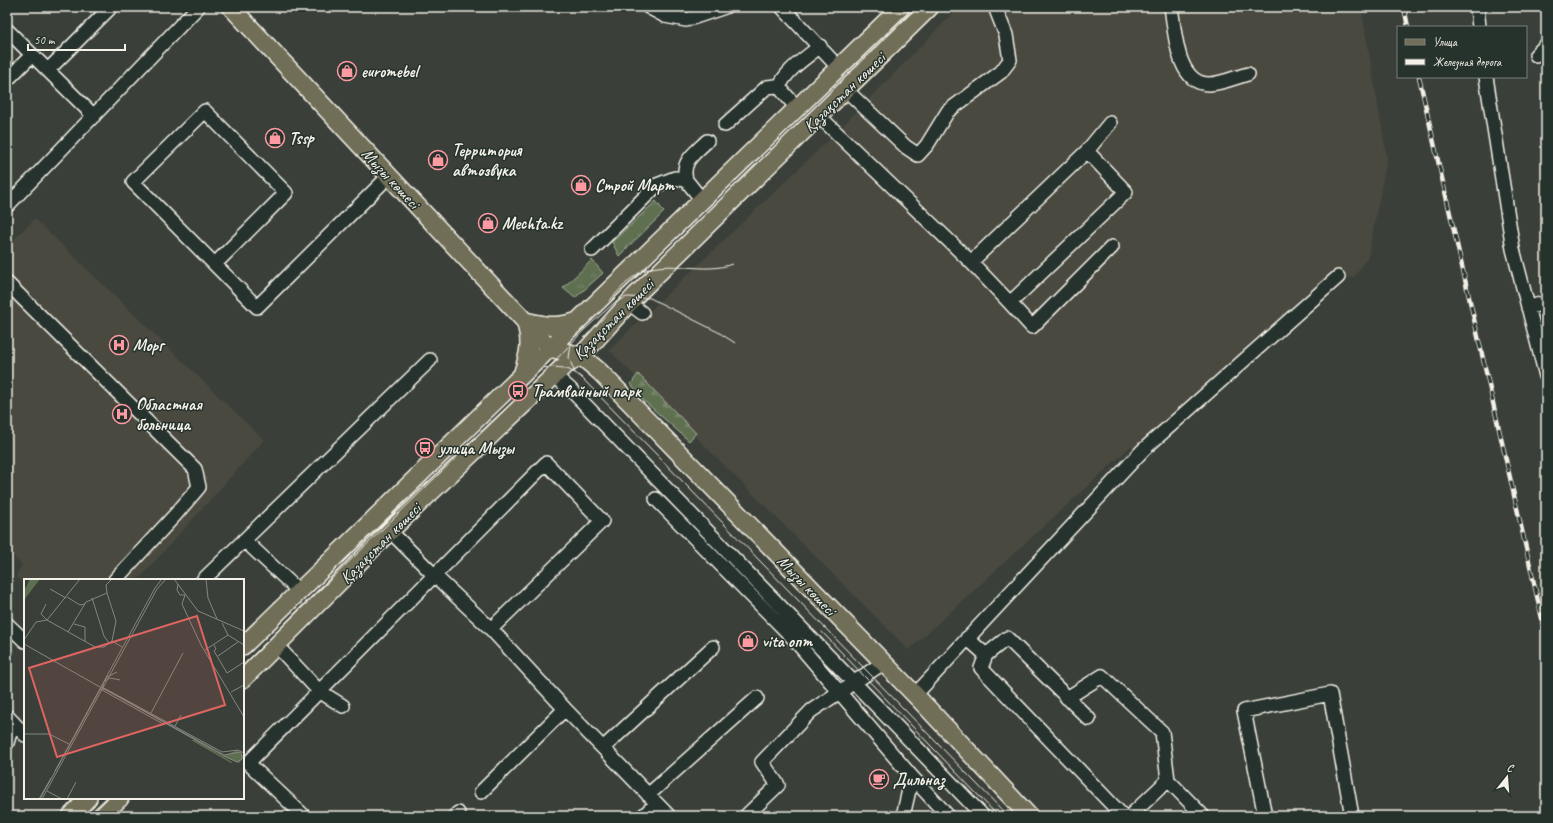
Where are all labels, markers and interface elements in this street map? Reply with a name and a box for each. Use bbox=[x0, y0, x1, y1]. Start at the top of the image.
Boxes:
scale bar bbox=[28, 26, 125, 52]
legend bbox=[1397, 26, 1527, 78]
text: 50 m bbox=[34, 32, 56, 48]
text: Улица bbox=[1433, 34, 1458, 50]
street label: Қазақстан көшесі bbox=[799, 47, 892, 138]
text: Железная дорога bbox=[1433, 54, 1502, 70]
shop icon: euromebel bbox=[336, 60, 358, 82]
place label: euromebel bbox=[361, 61, 422, 82]
shop icon: Tssp bbox=[264, 127, 286, 149]
place label: Tssp bbox=[289, 128, 315, 149]
place label: Территория автозвука bbox=[452, 140, 522, 181]
street label: Мызы көшесі bbox=[356, 143, 425, 215]
shop icon: Территория автозвука bbox=[427, 149, 449, 171]
shop icon: Строй Март bbox=[570, 174, 592, 196]
place label: Строй Март bbox=[595, 175, 675, 196]
shop icon: Mechta.kz bbox=[477, 212, 499, 234]
place label: Mechta.kz bbox=[502, 213, 563, 234]
street label: Қазақстан көшесі bbox=[568, 273, 660, 365]
hospital icon: Морг bbox=[108, 334, 130, 356]
place label: Морг bbox=[133, 335, 166, 356]
bus stop icon: Трамвайный парк bbox=[507, 380, 529, 402]
place label: Трамвайный парк bbox=[532, 381, 642, 402]
place label: Областная больница bbox=[136, 394, 203, 435]
hospital icon: Областная больница bbox=[111, 403, 133, 425]
bus stop icon: улица Мызы bbox=[414, 437, 436, 459]
place label: улица Мызы bbox=[437, 438, 516, 460]
street label: Қазақстан көшесі bbox=[335, 497, 427, 589]
street label: Мызы көшесі bbox=[772, 551, 842, 622]
inset map bbox=[24, 579, 244, 799]
shop icon: vita опт bbox=[737, 630, 759, 652]
place label: vita опт bbox=[762, 631, 813, 652]
north arrow bbox=[1487, 757, 1527, 797]
text: С bbox=[1505, 760, 1516, 775]
cafe icon: Дильназ bbox=[868, 768, 890, 790]
place label: Дильназ bbox=[893, 769, 946, 791]

